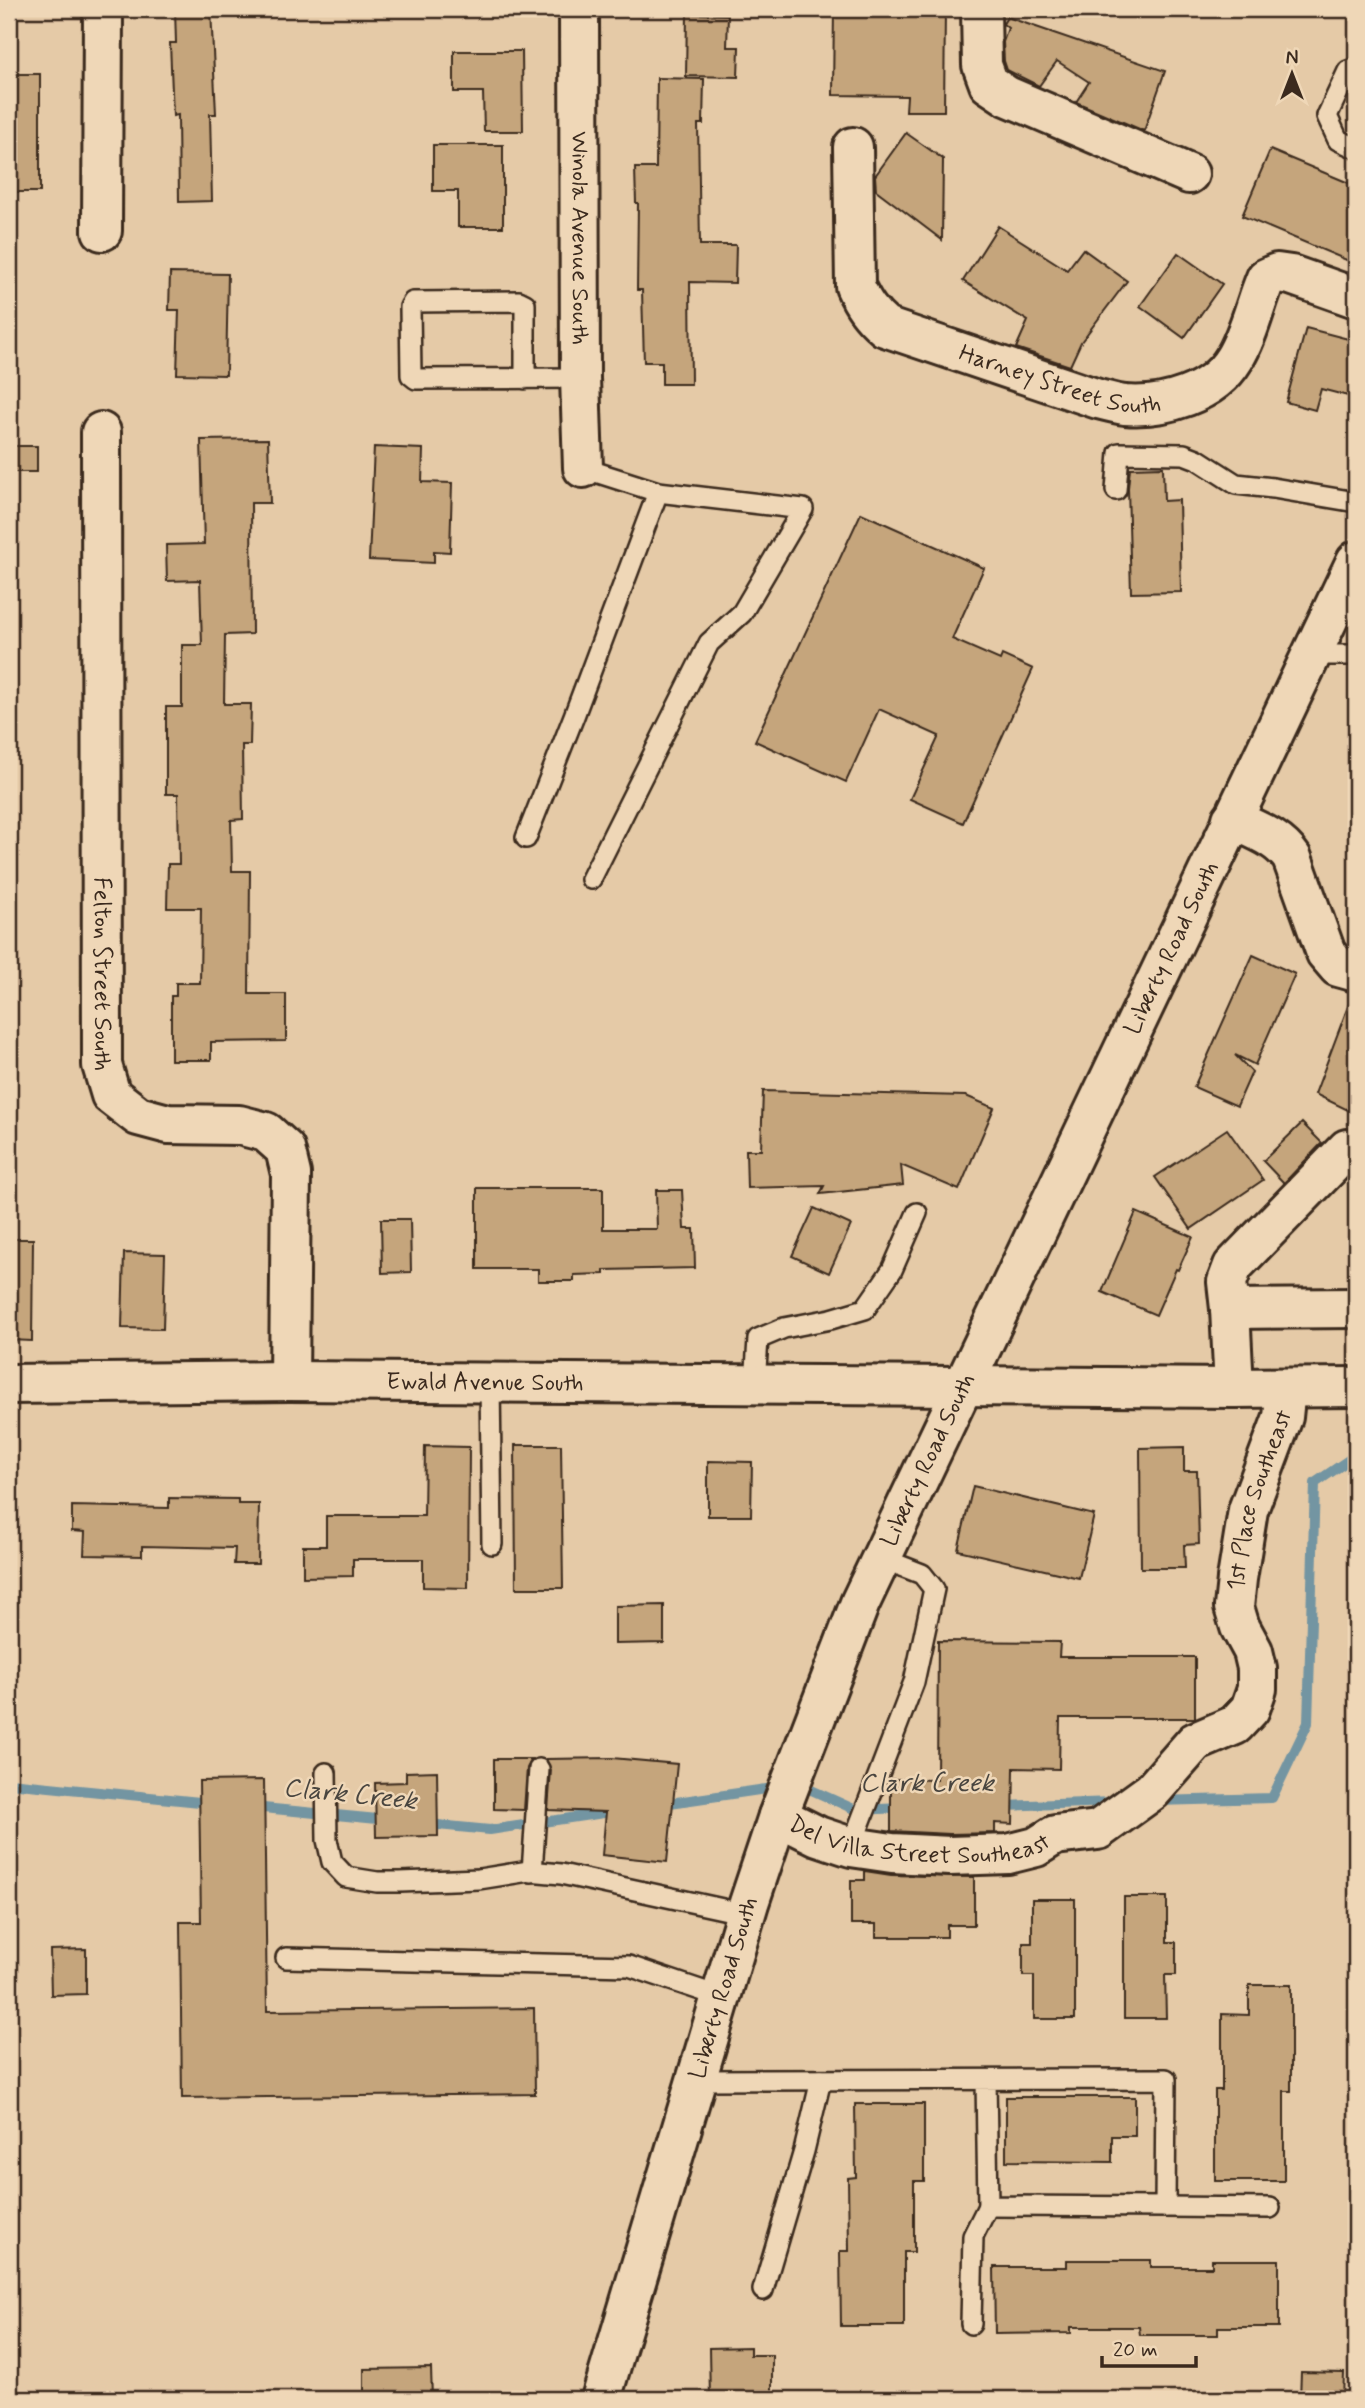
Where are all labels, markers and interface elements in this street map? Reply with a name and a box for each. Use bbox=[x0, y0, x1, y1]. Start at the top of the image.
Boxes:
north arrow bbox=[1256, 38, 1326, 108]
text: N bbox=[1286, 46, 1298, 71]
street label: Winola Avenue South bbox=[564, 131, 595, 345]
street label: Harney Street South bbox=[955, 338, 1163, 421]
street label: Liberty Road South bbox=[1117, 856, 1226, 1040]
street label: Felton Street South bbox=[86, 877, 118, 1071]
street label: Ewald Avenue South bbox=[386, 1366, 584, 1399]
street label: Liberty Road South bbox=[874, 1368, 983, 1552]
street label: 1st Place Southeast bbox=[1220, 1405, 1300, 1592]
water label: Clark Creek bbox=[860, 1767, 996, 1801]
water label: Clark Creek bbox=[282, 1771, 420, 1819]
street label: Del Villa Street Southeast bbox=[783, 1808, 1057, 1872]
street label: Liberty Road South bbox=[682, 1893, 765, 2083]
scale bar bbox=[1102, 2324, 1197, 2368]
text: 20 m bbox=[1113, 2336, 1158, 2364]

